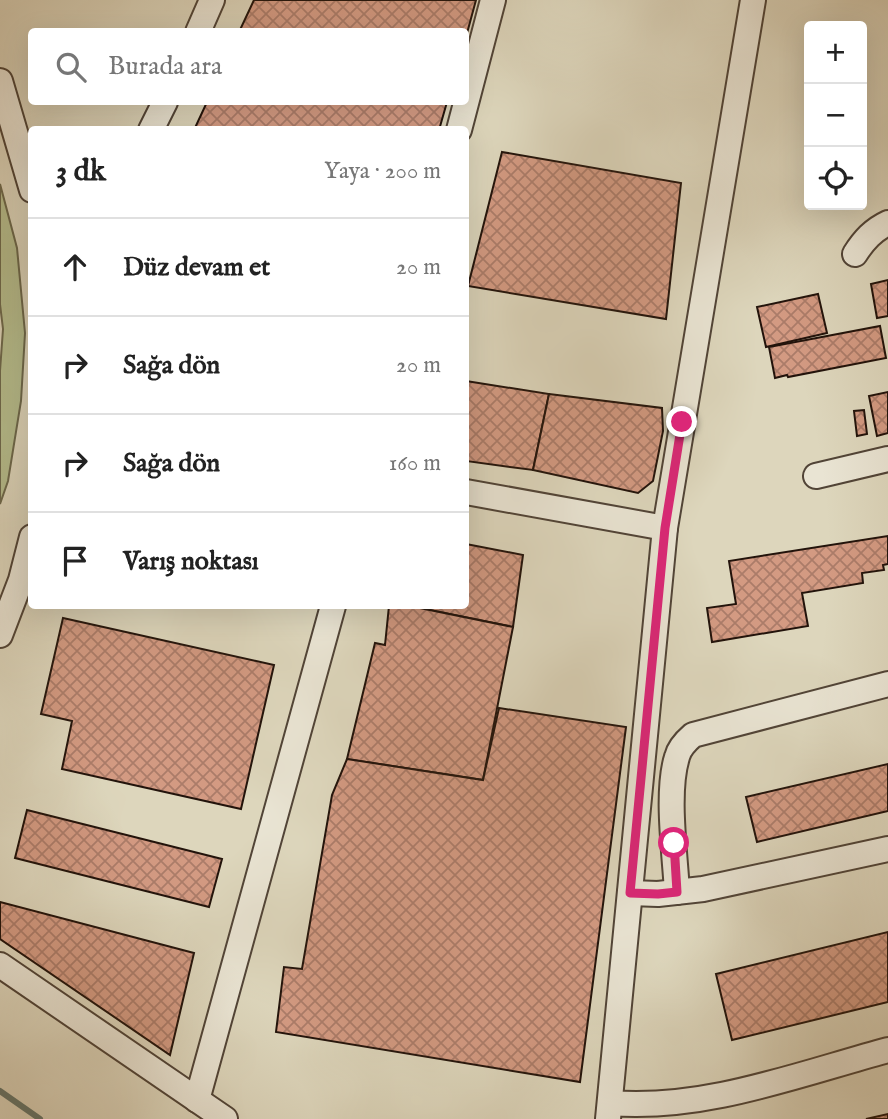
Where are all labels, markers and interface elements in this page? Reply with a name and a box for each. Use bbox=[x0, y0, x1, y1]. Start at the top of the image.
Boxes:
map controls bbox=[804, 21, 867, 210]
button: + bbox=[804, 21, 867, 84]
search box bbox=[28, 28, 469, 105]
icon: search bbox=[52, 48, 90, 86]
text: Burada ara bbox=[108, 50, 222, 83]
button: − bbox=[804, 84, 867, 147]
button: locate bbox=[804, 147, 867, 210]
text: 3 dk bbox=[56, 153, 106, 191]
text: Yaya · 200 m bbox=[324, 157, 441, 186]
icon: ahead bbox=[56, 248, 94, 286]
text: Düz devam et bbox=[123, 251, 270, 284]
text: 20 m bbox=[396, 253, 441, 282]
icon: right bbox=[56, 346, 94, 384]
text: Sağa dön bbox=[123, 349, 220, 382]
text: 20 m bbox=[396, 351, 441, 380]
route end bbox=[666, 406, 697, 437]
icon: right bbox=[56, 444, 94, 482]
text: Sağa dön bbox=[123, 447, 220, 480]
text: 160 m bbox=[389, 449, 441, 478]
icon: arrive bbox=[56, 542, 94, 580]
text: Varış noktası bbox=[123, 545, 259, 578]
route start bbox=[658, 827, 689, 858]

